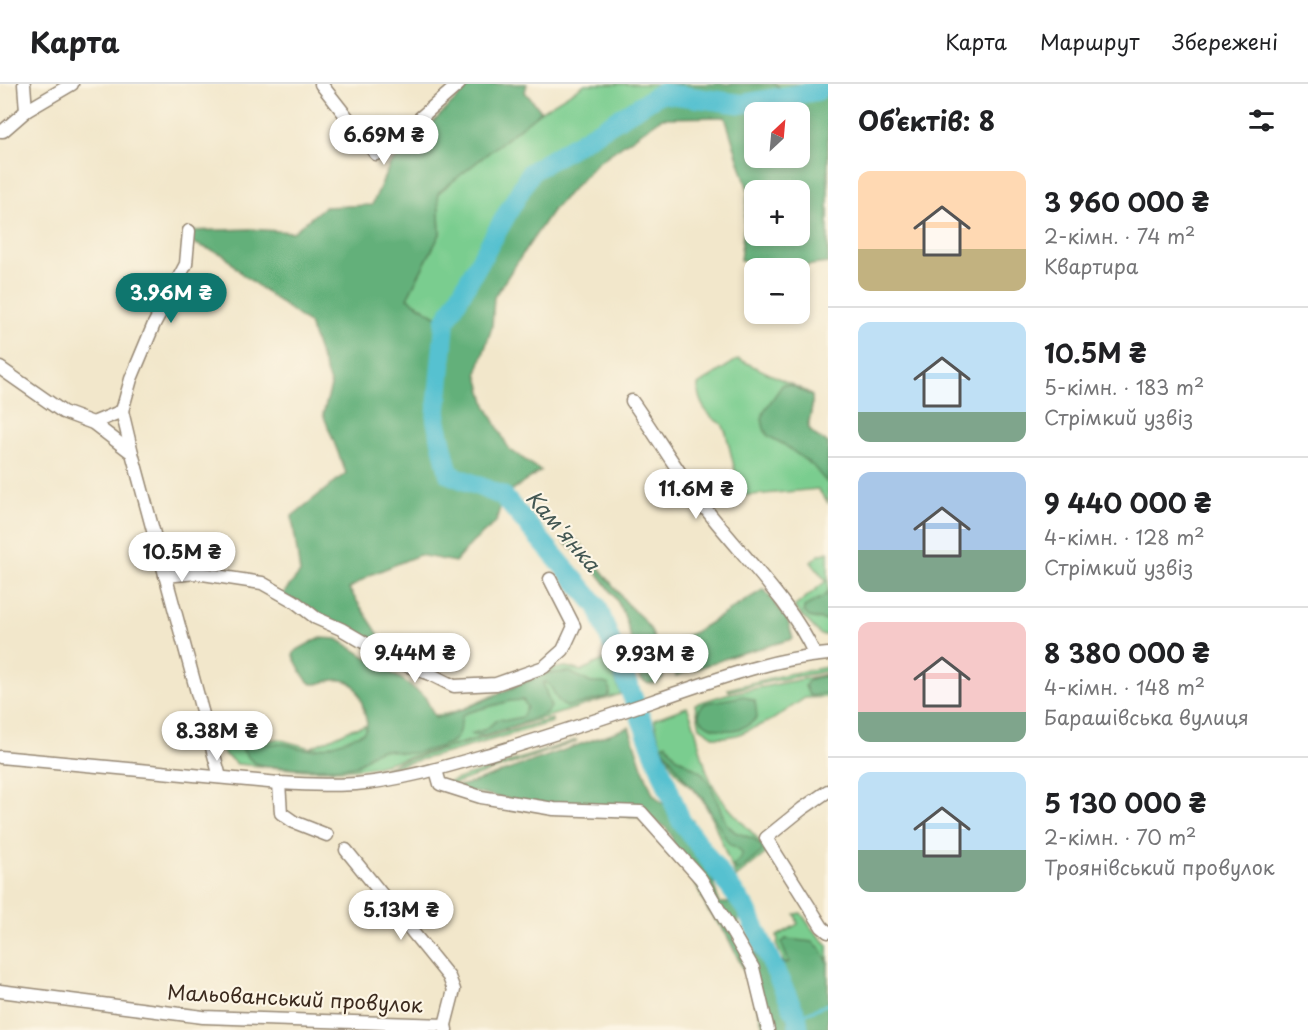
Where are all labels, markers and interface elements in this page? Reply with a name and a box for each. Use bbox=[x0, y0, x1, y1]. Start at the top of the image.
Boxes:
text: Карта bbox=[30, 20, 120, 63]
text: Карта bbox=[945, 25, 1007, 57]
text: Маршрут bbox=[1040, 25, 1139, 57]
text: Збережені bbox=[1172, 25, 1278, 57]
text: Об’єктів: 8 bbox=[858, 101, 995, 140]
north arrow bbox=[744, 102, 810, 168]
map controls bbox=[744, 102, 810, 324]
icon: filters bbox=[1245, 104, 1278, 137]
pin: 6.69M ₴ bbox=[329, 115, 439, 166]
text: 6.69M ₴ bbox=[343, 119, 425, 149]
button: + bbox=[744, 180, 810, 246]
text: 3 960 000 ₴ bbox=[1044, 182, 1209, 221]
icon: home bbox=[906, 195, 978, 267]
text: 2-кімн. · 74 m² bbox=[1044, 221, 1195, 251]
text: Квартира bbox=[1044, 251, 1138, 281]
button: − bbox=[744, 258, 810, 324]
pin: 3.96M ₴ bbox=[116, 273, 226, 324]
text: 3.96M ₴ bbox=[130, 277, 212, 307]
text: 10.5M ₴ bbox=[1044, 333, 1147, 372]
icon: home bbox=[906, 346, 978, 418]
text: 5-кімн. · 183 m² bbox=[1044, 372, 1204, 402]
text: Стрімкий узвіз bbox=[1044, 402, 1193, 432]
pin: 11.6M ₴ bbox=[641, 469, 751, 520]
text: 11.6M ₴ bbox=[658, 473, 734, 503]
water label: Кам'янка bbox=[519, 482, 609, 579]
text: 9 440 000 ₴ bbox=[1044, 483, 1212, 522]
icon: home bbox=[906, 496, 978, 568]
text: 4-кімн. · 128 m² bbox=[1044, 522, 1205, 552]
pin: 10.5M ₴ bbox=[127, 532, 237, 583]
text: 10.5M ₴ bbox=[143, 536, 221, 566]
text: Стрімкий узвіз bbox=[1044, 552, 1193, 582]
pin: 9.44M ₴ bbox=[360, 633, 470, 684]
text: 8 380 000 ₴ bbox=[1044, 633, 1210, 672]
pin: 9.93M ₴ bbox=[600, 634, 710, 685]
text: 9.44M ₴ bbox=[374, 637, 456, 667]
text: 9.93M ₴ bbox=[615, 638, 695, 668]
icon: home bbox=[906, 646, 978, 718]
text: 4-кімн. · 148 m² bbox=[1044, 672, 1205, 702]
text: Барашівська вулиця bbox=[1044, 702, 1249, 732]
pin: 8.38M ₴ bbox=[162, 711, 272, 762]
text: 8.38M ₴ bbox=[176, 715, 258, 745]
text: 5 130 000 ₴ bbox=[1044, 783, 1206, 822]
icon: home bbox=[906, 796, 978, 868]
text: 2-кімн. · 70 m² bbox=[1044, 822, 1196, 852]
text: Троянівський провулок bbox=[1044, 852, 1275, 882]
pin: 5.13M ₴ bbox=[346, 890, 456, 941]
text: 5.13M ₴ bbox=[363, 894, 439, 924]
street label: Мальованський провулок bbox=[166, 976, 424, 1020]

